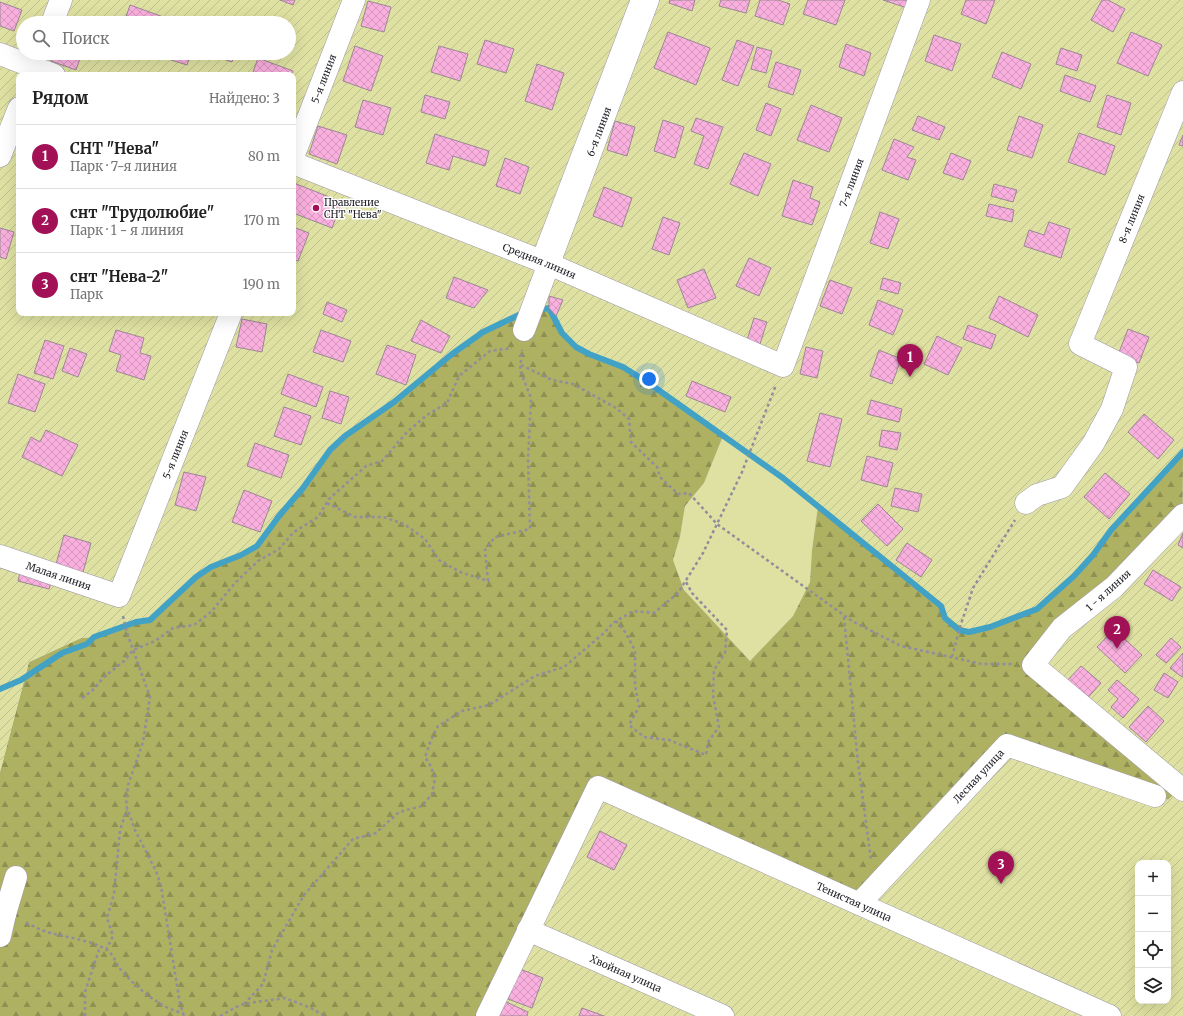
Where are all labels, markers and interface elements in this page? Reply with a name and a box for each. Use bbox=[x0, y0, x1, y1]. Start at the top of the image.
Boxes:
search box bbox=[16, 16, 296, 60]
icon: search bbox=[30, 27, 52, 49]
text: Поиск bbox=[62, 29, 109, 48]
street label: 5-я линия bbox=[308, 52, 339, 105]
text: Рядом bbox=[32, 87, 88, 109]
text: Найдено: 3 bbox=[209, 90, 280, 107]
street label: 6-я линия bbox=[584, 105, 614, 158]
text: СНТ "Нева" bbox=[70, 139, 159, 158]
text: 1 bbox=[42, 148, 48, 165]
text: 80 m bbox=[248, 148, 280, 165]
street label: 7-я линия bbox=[837, 157, 867, 209]
text: Парк · 7-я линия bbox=[70, 158, 177, 175]
street label: 8-я линия bbox=[1116, 192, 1148, 245]
place label: Правление СНТ "Нева" bbox=[324, 196, 382, 221]
text: снт "Трудолюбие" bbox=[70, 203, 214, 222]
marker: Правление СНТ "Нева" bbox=[311, 203, 321, 213]
text: 2 bbox=[41, 212, 49, 229]
text: 170 m bbox=[243, 212, 280, 229]
text: Парк · 1 - я линия bbox=[70, 222, 184, 239]
street label: Средняя линия bbox=[501, 240, 578, 282]
text: снт "Нева-2" bbox=[70, 267, 168, 286]
text: 3 bbox=[41, 276, 49, 293]
text: 190 m bbox=[243, 276, 280, 293]
text: Парк bbox=[70, 286, 103, 303]
pin: 1 bbox=[897, 344, 923, 377]
your location bbox=[639, 369, 659, 389]
street label: 5-я линия bbox=[160, 428, 191, 481]
street label: Малая линия bbox=[24, 559, 93, 593]
street label: 1 - я линия bbox=[1083, 567, 1134, 614]
pin: 2 bbox=[1104, 616, 1130, 649]
street label: Лесная улица bbox=[950, 746, 1007, 806]
pin: 3 bbox=[988, 851, 1014, 884]
map controls bbox=[1135, 860, 1171, 1004]
button: + bbox=[1135, 860, 1171, 896]
street label: Тенистая улица bbox=[814, 879, 894, 925]
button: − bbox=[1135, 896, 1171, 932]
button: locate bbox=[1135, 932, 1171, 968]
street label: Хвойная улица bbox=[588, 952, 664, 995]
button: layers bbox=[1135, 968, 1171, 1004]

